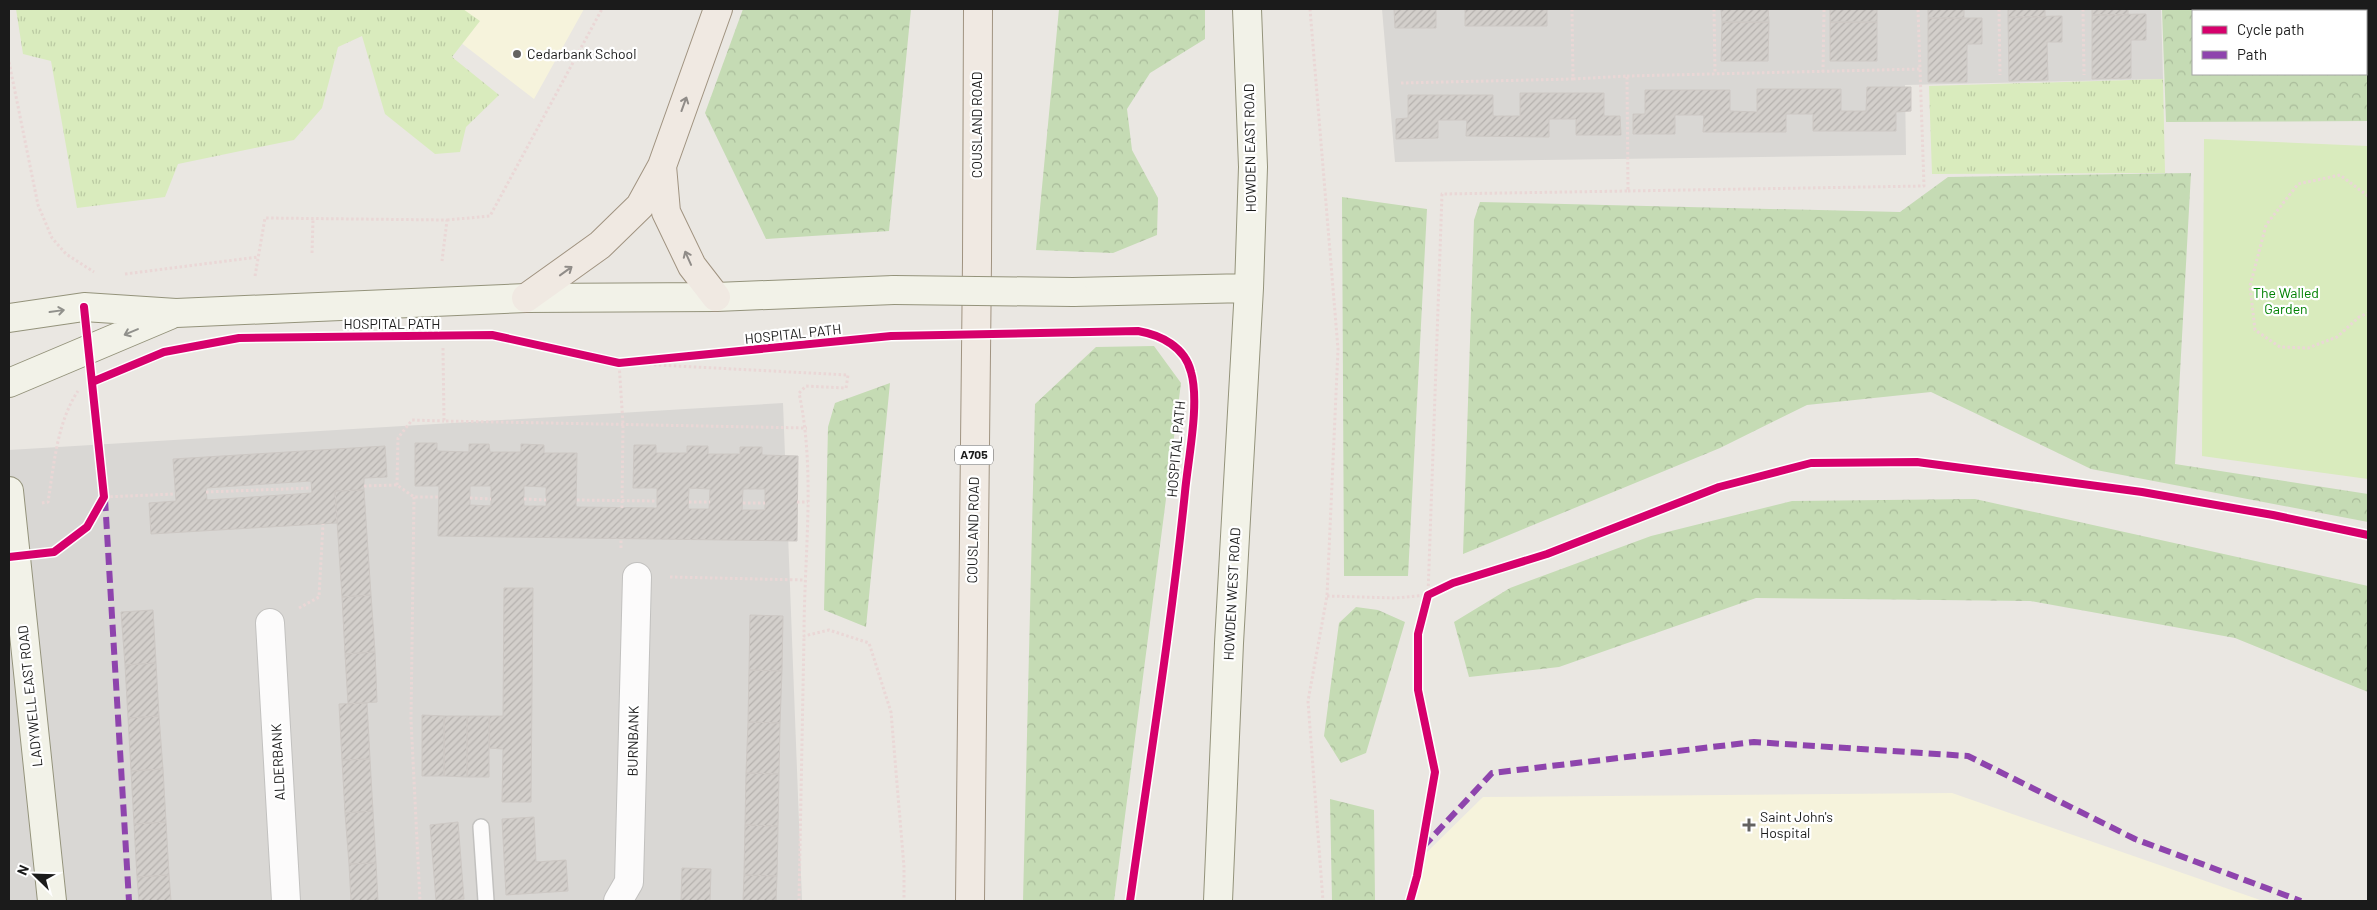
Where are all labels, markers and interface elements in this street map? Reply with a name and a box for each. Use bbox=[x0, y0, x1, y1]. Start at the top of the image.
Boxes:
legend bbox=[2192, 10, 2367, 75]
text: Cycle path bbox=[2237, 20, 2304, 38]
place label: Cedarbank School bbox=[527, 45, 636, 62]
text: Path bbox=[2237, 45, 2267, 63]
marker: Cedarbank School bbox=[511, 48, 523, 60]
street label: COUSLAND ROAD bbox=[968, 72, 985, 178]
street label: HOWDEN EAST ROAD bbox=[1240, 83, 1259, 213]
one-way arrow bbox=[680, 97, 689, 112]
one-way arrow bbox=[682, 251, 692, 266]
one-way arrow bbox=[559, 266, 573, 276]
park label: The Walled Garden bbox=[2253, 284, 2319, 317]
one-way arrow bbox=[49, 306, 65, 316]
street label: HOSPITAL PATH bbox=[343, 315, 441, 332]
street label: HOSPITAL PATH bbox=[744, 320, 842, 347]
one-way arrow bbox=[124, 327, 139, 337]
street label: HOSPITAL PATH bbox=[1163, 400, 1188, 498]
road number: A705 bbox=[955, 446, 993, 464]
street label: COUSLAND ROAD bbox=[963, 477, 982, 583]
street label: HOWDEN WEST ROAD bbox=[1220, 527, 1243, 661]
street label: LADYWELL EAST ROAD bbox=[14, 624, 45, 768]
street label: BURNBANK bbox=[623, 705, 642, 776]
street label: ALDERBANK bbox=[267, 723, 288, 801]
place label: Saint John's Hospital bbox=[1760, 808, 1833, 841]
marker: Saint John's Hospital bbox=[1742, 818, 1756, 832]
north arrow bbox=[10, 850, 60, 900]
text: N bbox=[13, 862, 32, 877]

